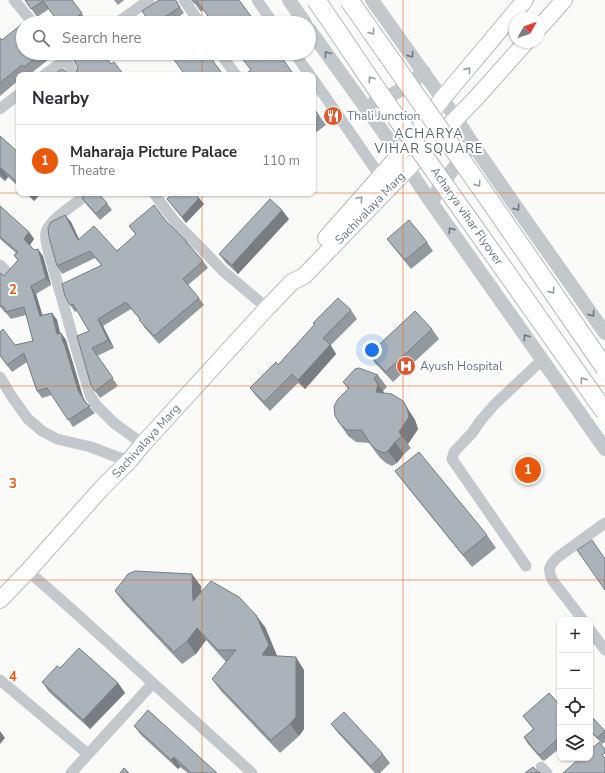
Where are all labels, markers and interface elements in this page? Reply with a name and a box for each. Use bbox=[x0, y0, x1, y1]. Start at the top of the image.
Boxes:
north arrow bbox=[509, 12, 545, 48]
search box bbox=[16, 16, 316, 60]
icon: search bbox=[30, 27, 52, 49]
one-way arrow bbox=[367, 27, 374, 34]
text: Search here bbox=[62, 28, 142, 48]
one-way arrow bbox=[406, 50, 413, 57]
one-way arrow bbox=[325, 52, 332, 59]
one-way arrow bbox=[463, 67, 470, 74]
one-way arrow bbox=[368, 77, 375, 84]
text: Nearby bbox=[32, 87, 89, 110]
restaurant icon: Thali Junction bbox=[322, 105, 344, 127]
place label: Thali Junction bbox=[347, 108, 420, 124]
district label: ACHARYA VIHAR SQUARE bbox=[374, 125, 483, 158]
text: Maharaja Picture Palace bbox=[70, 142, 237, 162]
text: 1 bbox=[41, 152, 49, 170]
text: 110 m bbox=[262, 152, 300, 170]
text: Theatre bbox=[70, 162, 115, 180]
street label: Acharya vihar Flyover bbox=[427, 164, 507, 269]
street label: Sachivalaya Marg bbox=[331, 168, 409, 248]
one-way arrow bbox=[473, 180, 480, 187]
one-way arrow bbox=[355, 196, 362, 204]
one-way arrow bbox=[512, 204, 520, 211]
one-way arrow bbox=[449, 228, 456, 235]
text: 2 bbox=[9, 281, 17, 299]
one-way arrow bbox=[547, 287, 554, 294]
one-way arrow bbox=[587, 310, 594, 317]
one-way arrow bbox=[524, 334, 531, 341]
your location bbox=[362, 340, 382, 360]
hospital icon: Ayush Hospital bbox=[395, 355, 417, 377]
place label: Ayush Hospital bbox=[420, 358, 503, 374]
one-way arrow bbox=[580, 377, 587, 384]
street label: Sachivalaya Marg bbox=[108, 401, 184, 481]
pin: 1 bbox=[515, 455, 541, 485]
text: 3 bbox=[9, 475, 17, 493]
map controls bbox=[557, 617, 593, 761]
button: + bbox=[557, 617, 593, 653]
button: − bbox=[557, 653, 593, 689]
text: 4 bbox=[9, 668, 17, 686]
button: locate bbox=[557, 689, 593, 725]
button: layers bbox=[557, 725, 593, 761]

